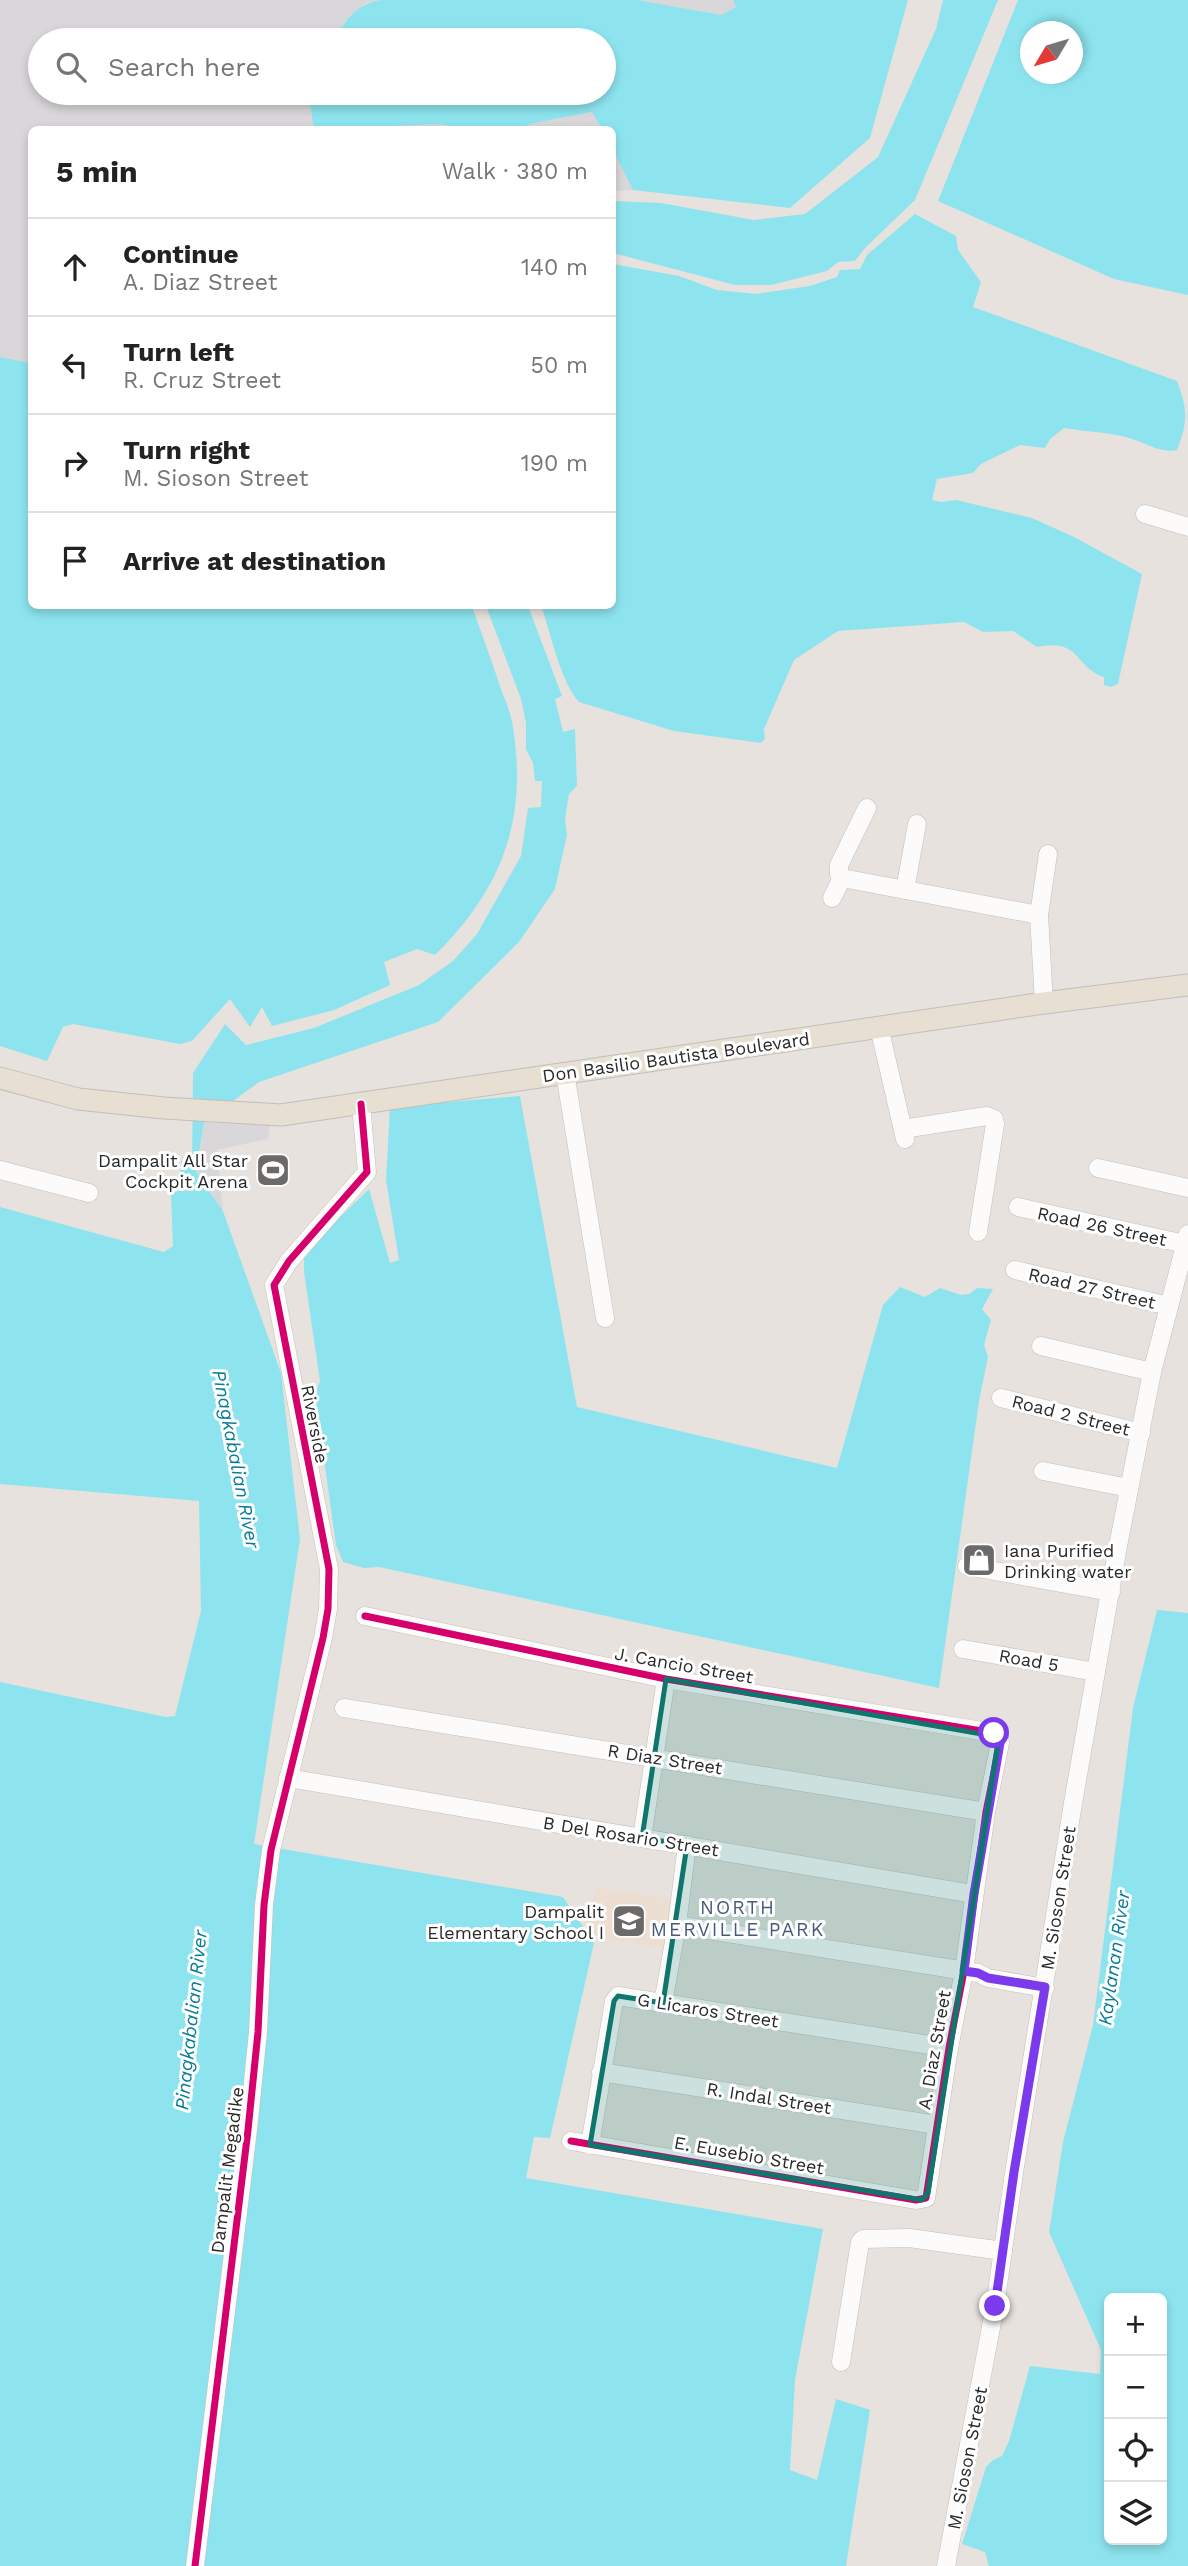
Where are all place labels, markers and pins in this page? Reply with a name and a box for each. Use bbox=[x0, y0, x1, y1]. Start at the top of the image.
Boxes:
place label: Dampalit All Star Cockpit Arena bbox=[98, 1150, 248, 1192]
sports icon: Dampalit All Star Cockpit Arena bbox=[254, 1151, 292, 1189]
place label: Iana Purified Drinking water bbox=[1004, 1540, 1132, 1582]
shop icon: Iana Purified Drinking water bbox=[960, 1541, 998, 1579]
place label: Dampalit Elementary School I bbox=[427, 1901, 604, 1943]
school or university icon: Dampalit Elementary School I bbox=[610, 1902, 648, 1940]

